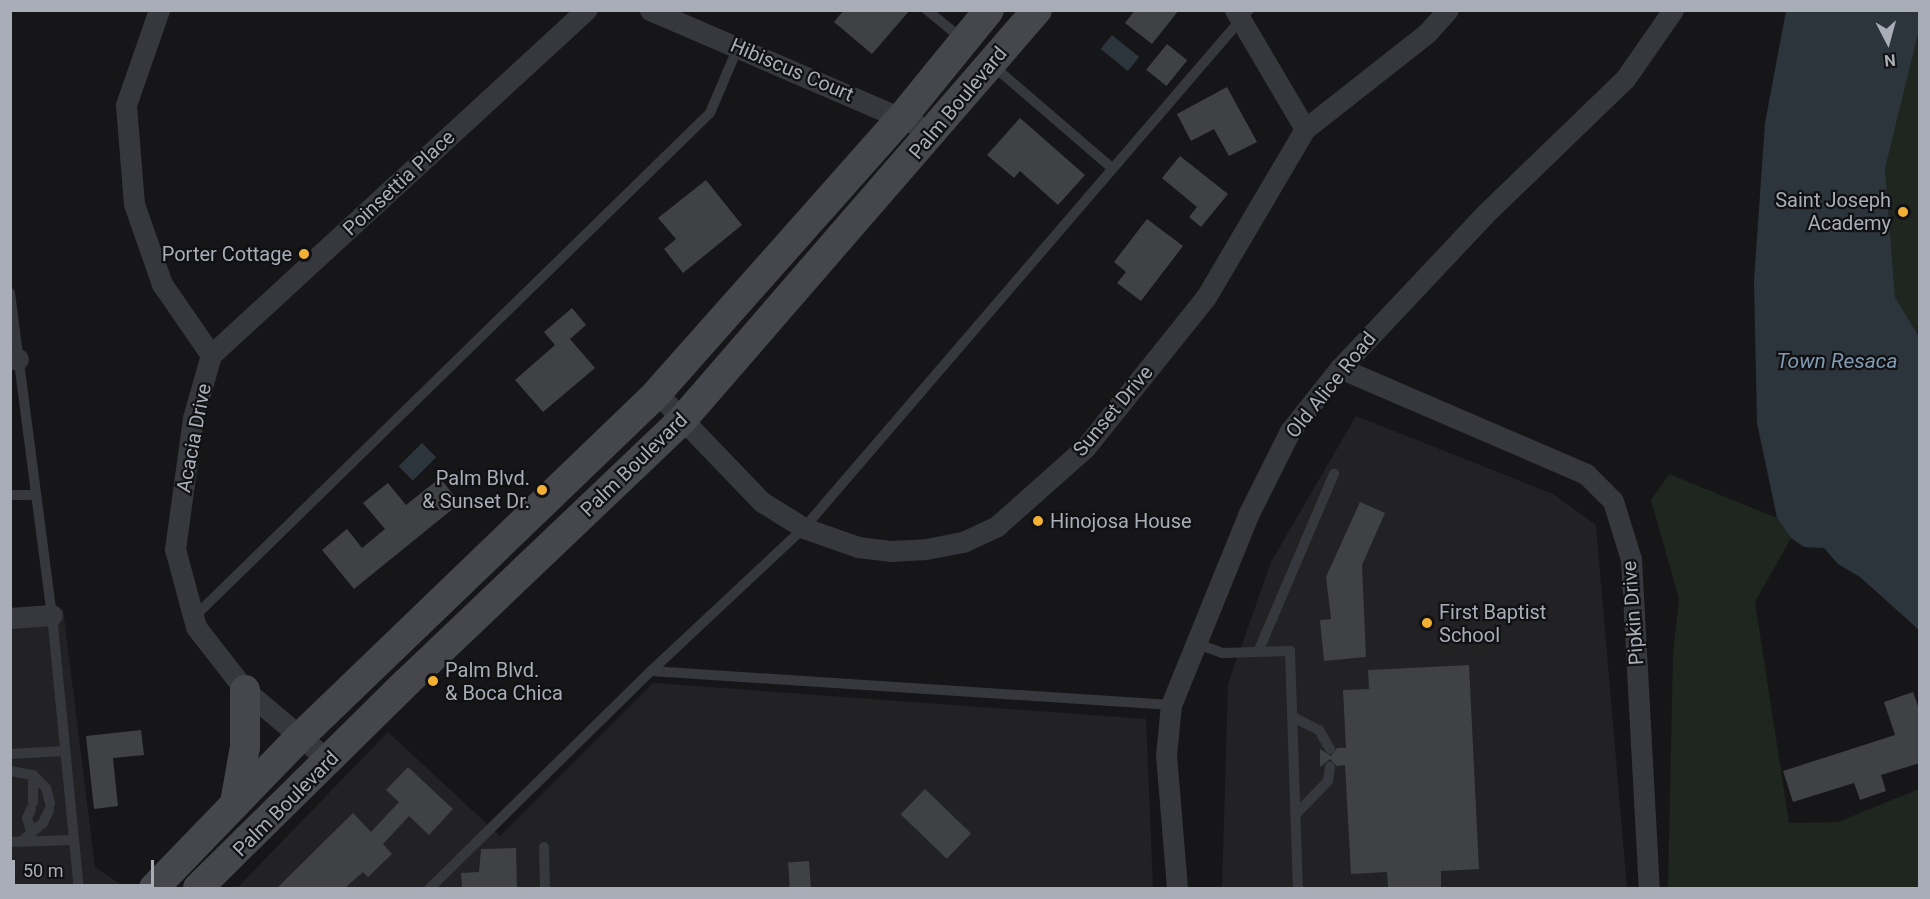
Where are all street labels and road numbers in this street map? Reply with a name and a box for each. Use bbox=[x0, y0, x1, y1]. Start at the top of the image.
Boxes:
street label: Hibiscus Court bbox=[727, 33, 857, 107]
street label: Palm Boulevard bbox=[904, 42, 1012, 164]
street label: Poinsettia Place bbox=[338, 125, 460, 241]
street label: Old Alice Road bbox=[1281, 327, 1381, 443]
street label: Sunset Drive bbox=[1068, 361, 1158, 461]
street label: Acacia Drive bbox=[172, 381, 216, 495]
street label: Palm Boulevard bbox=[576, 408, 692, 522]
street label: Pipkin Drive bbox=[1617, 560, 1649, 666]
street label: Palm Boulevard bbox=[228, 746, 344, 862]

